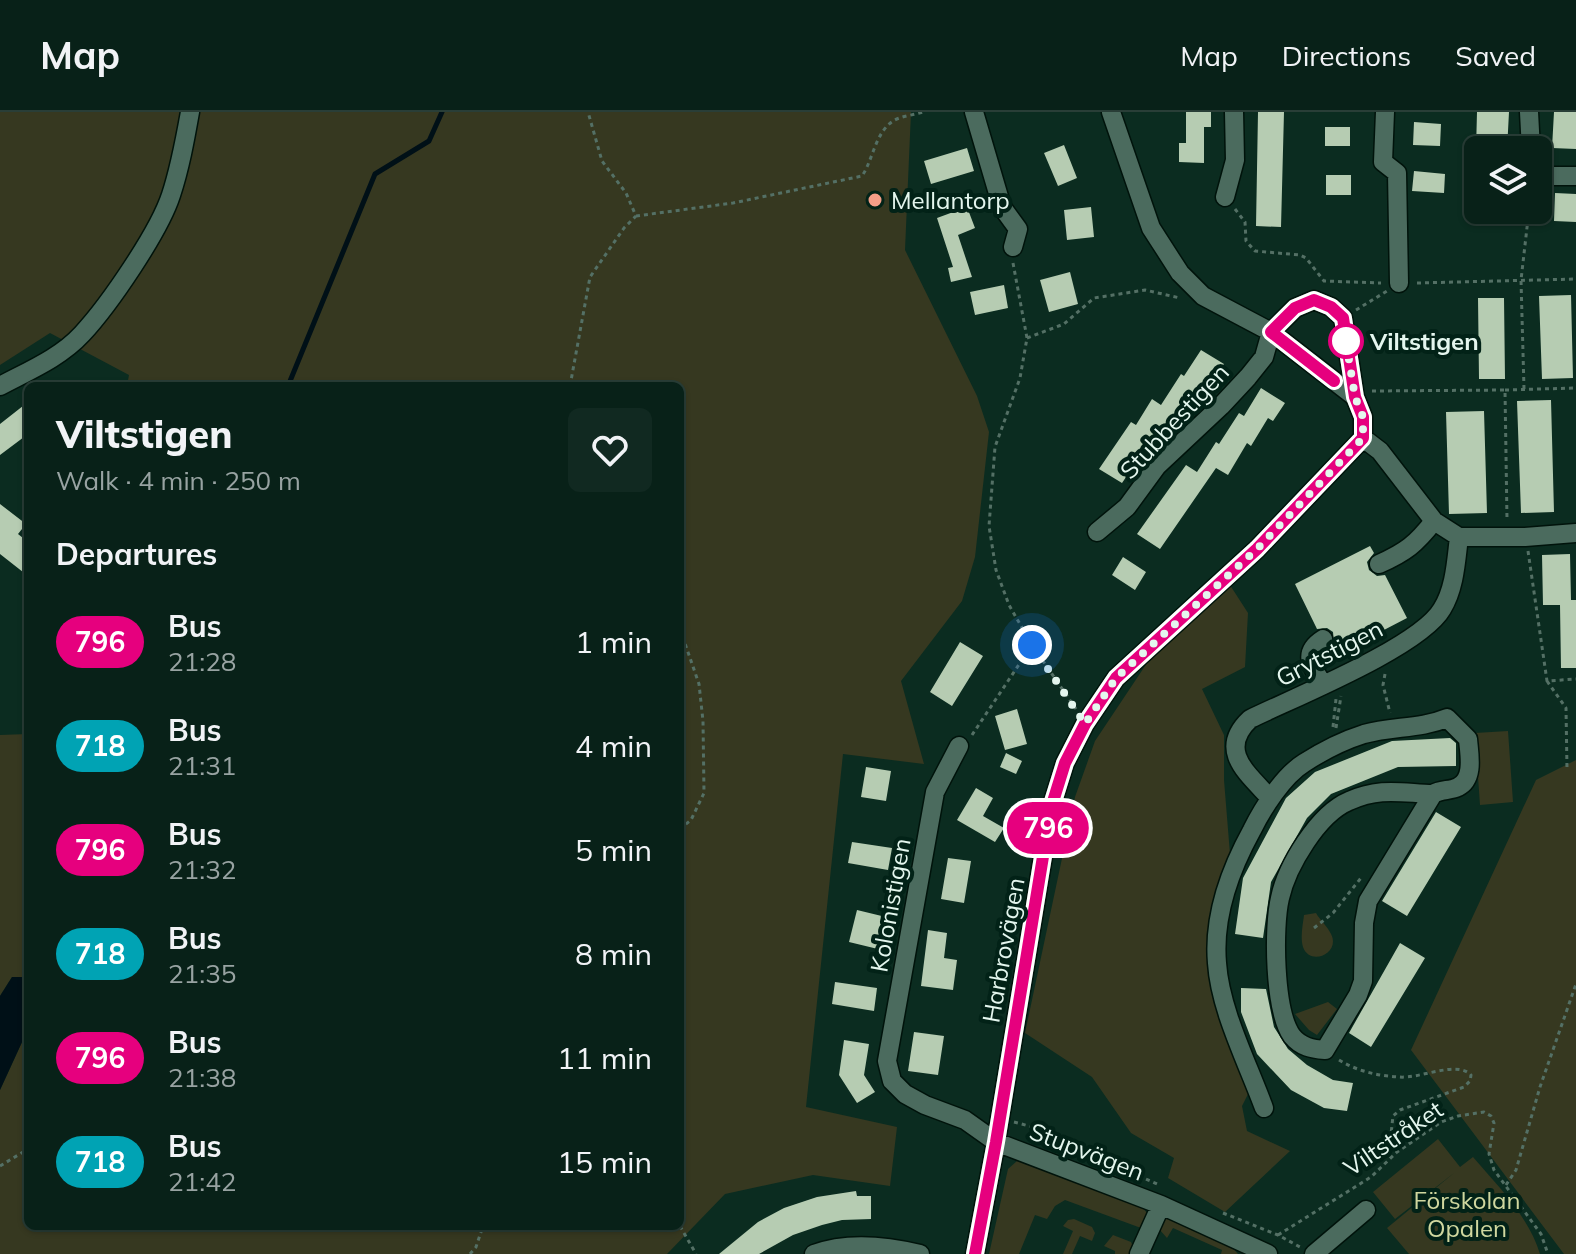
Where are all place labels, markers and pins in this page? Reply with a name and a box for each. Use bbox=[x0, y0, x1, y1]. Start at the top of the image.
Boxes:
place label: Mellantorp bbox=[891, 185, 1010, 215]
marker: Mellantorp bbox=[866, 191, 884, 209]
marker: Viltstigen bbox=[1329, 324, 1363, 358]
place label: Viltstigen bbox=[1369, 326, 1479, 356]

